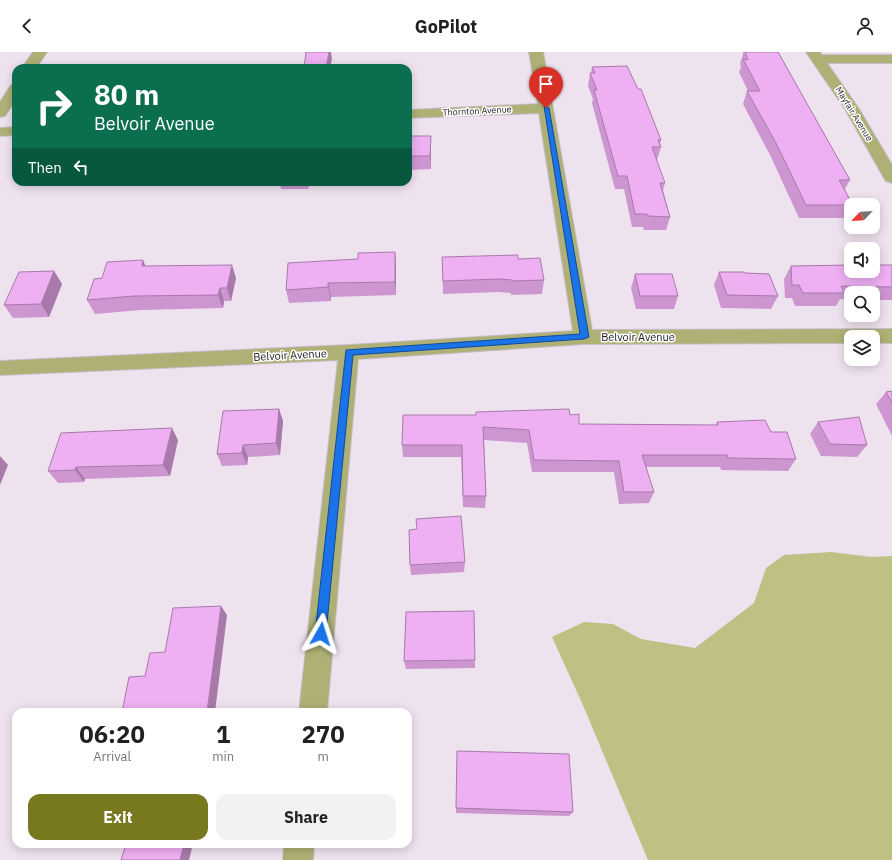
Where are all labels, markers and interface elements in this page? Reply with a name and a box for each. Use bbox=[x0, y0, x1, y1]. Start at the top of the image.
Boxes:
icon: back bbox=[16, 15, 38, 37]
text: GoPilot bbox=[415, 15, 477, 38]
icon: person bbox=[854, 15, 876, 37]
pin bbox=[529, 67, 563, 108]
icon: arrive bbox=[535, 73, 557, 95]
text: 80 m bbox=[94, 76, 159, 113]
icon: right bbox=[28, 80, 80, 132]
street label: Mayfair Avenue bbox=[833, 85, 876, 143]
street label: Thornton Avenue bbox=[442, 103, 512, 118]
text: Belvoir Avenue bbox=[94, 112, 215, 135]
icon: left bbox=[70, 156, 92, 178]
text: Then bbox=[28, 158, 62, 177]
north arrow bbox=[844, 198, 880, 234]
map controls bbox=[844, 198, 880, 366]
button: sound bbox=[844, 242, 880, 278]
button: search bbox=[844, 286, 880, 322]
street label: Belvoir Avenue bbox=[601, 330, 675, 344]
button: layers bbox=[844, 330, 880, 366]
street label: Belvoir Avenue bbox=[253, 346, 327, 364]
position arrow bbox=[300, 613, 342, 655]
text: 06:20 bbox=[79, 718, 145, 750]
text: 1 bbox=[216, 718, 230, 750]
text: 270 bbox=[301, 718, 345, 750]
text: Arrival bbox=[93, 748, 131, 765]
text: min bbox=[212, 748, 234, 765]
text: m bbox=[317, 748, 329, 765]
button: Exit bbox=[28, 794, 208, 840]
button: Share bbox=[216, 794, 396, 840]

